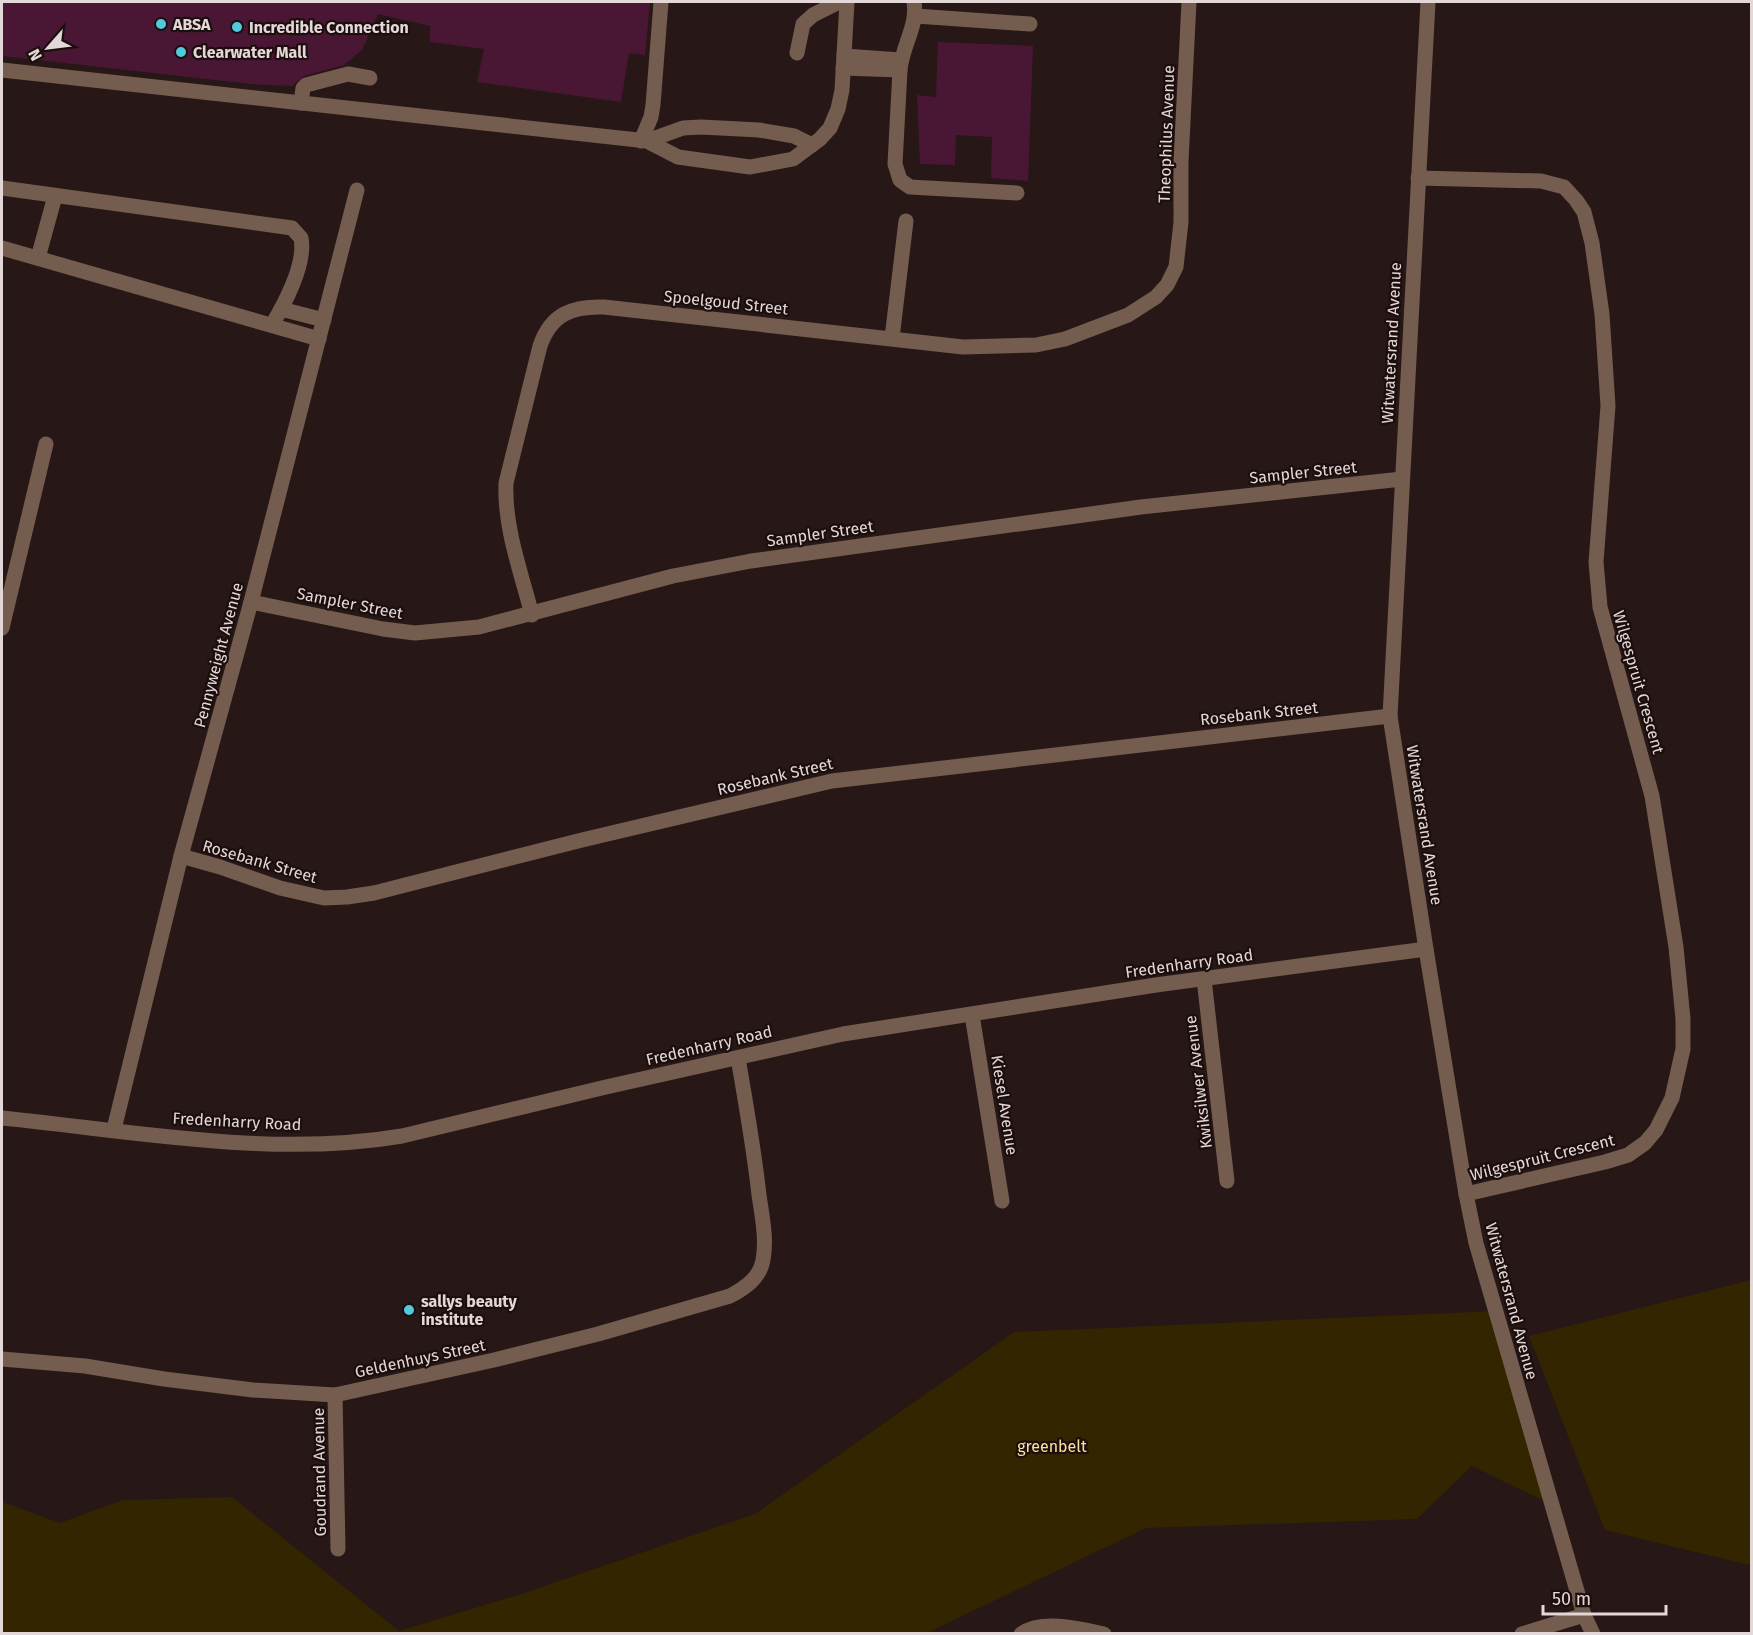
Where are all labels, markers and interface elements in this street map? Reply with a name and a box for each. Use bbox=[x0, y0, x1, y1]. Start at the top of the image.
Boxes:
place label: ABSA bbox=[172, 15, 211, 34]
marker: ABSA bbox=[154, 17, 168, 31]
north arrow bbox=[18, 18, 78, 78]
place label: Incredible Connection bbox=[249, 18, 409, 37]
marker: Incredible Connection bbox=[230, 20, 244, 34]
place label: Clearwater Mall bbox=[193, 43, 307, 62]
marker: Clearwater Mall bbox=[174, 45, 188, 59]
text: N bbox=[24, 46, 46, 64]
street label: Theophilus Avenue bbox=[1155, 65, 1178, 203]
street label: Witwatersrand Avenue bbox=[1378, 262, 1405, 424]
street label: Spoelgoud Street bbox=[663, 287, 789, 318]
street label: Sampler Street bbox=[1248, 457, 1358, 488]
street label: Sampler Street bbox=[765, 517, 875, 550]
street label: Pennyweight Avenue bbox=[190, 580, 247, 730]
street label: Sampler Street bbox=[295, 584, 405, 623]
street label: Wilgespruit Crescent bbox=[1609, 608, 1668, 756]
street label: Rosebank Street bbox=[1199, 698, 1319, 729]
street label: Witwatersrand Avenue bbox=[1402, 744, 1447, 906]
street label: Rosebank Street bbox=[715, 754, 835, 799]
street label: Rosebank Street bbox=[200, 836, 320, 887]
street label: Fredenharry Road bbox=[1124, 945, 1254, 982]
street label: Kwiksilwer Avenue bbox=[1181, 1014, 1216, 1150]
street label: Fredenharry Road bbox=[644, 1022, 774, 1069]
street label: Kiesel Avenue bbox=[987, 1054, 1022, 1156]
street label: Fredenharry Road bbox=[172, 1109, 302, 1134]
street label: Wilgespruit Crescent bbox=[1468, 1130, 1616, 1185]
street label: Witwatersrand Avenue bbox=[1481, 1221, 1542, 1382]
place label: sallys beauty institute bbox=[421, 1292, 517, 1329]
marker: sallys beauty institute bbox=[402, 1303, 416, 1317]
street label: Geldenhuys Street bbox=[353, 1335, 487, 1382]
street label: Goudrand Avenue bbox=[309, 1407, 330, 1537]
park label: greenbelt bbox=[1017, 1437, 1087, 1456]
scale bar bbox=[1543, 1578, 1666, 1616]
text: 50 m bbox=[1552, 1588, 1591, 1610]

